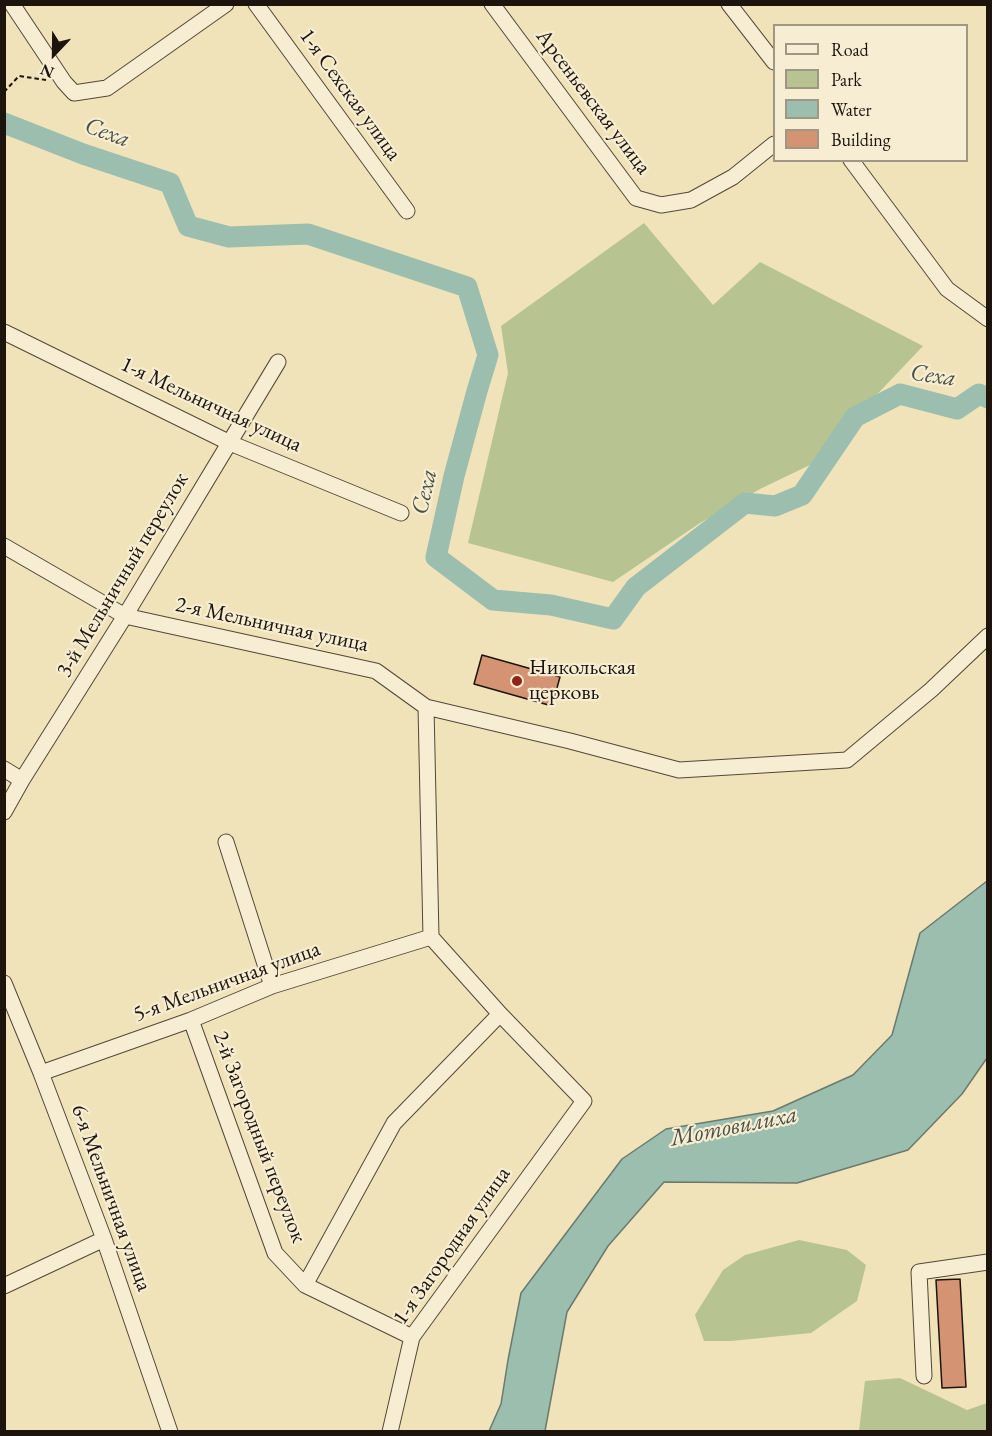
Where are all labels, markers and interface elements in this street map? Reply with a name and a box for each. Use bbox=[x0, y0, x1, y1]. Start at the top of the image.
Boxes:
north arrow bbox=[24, 24, 84, 84]
street label: 1-я Сехская улица bbox=[293, 24, 407, 166]
street label: Арсеньевская улица bbox=[530, 24, 656, 180]
legend bbox=[773, 24, 968, 162]
text: Road bbox=[831, 38, 869, 61]
text: N bbox=[37, 59, 57, 83]
text: Park bbox=[831, 68, 862, 91]
text: Water bbox=[831, 98, 872, 121]
water label: Сеха bbox=[81, 112, 133, 154]
text: Building bbox=[831, 128, 891, 151]
street label: 1-я Мельничная улица bbox=[116, 351, 306, 459]
water label: Сеха bbox=[908, 359, 958, 393]
water label: Сеха bbox=[406, 467, 444, 517]
street label: 3-й Мельничный переулок bbox=[51, 468, 195, 682]
street label: 2-я Мельничная улица bbox=[173, 592, 371, 658]
place label: Никольская церковь bbox=[529, 655, 636, 706]
marker: Никольская церковь bbox=[510, 674, 524, 688]
street label: 5-я Мельничная улица bbox=[130, 936, 324, 1028]
street label: 2-й Загородный переулок bbox=[206, 1027, 312, 1247]
street label: 6-я Мельничная улица bbox=[65, 1101, 157, 1295]
water label: Мотовилиха bbox=[668, 1101, 800, 1153]
street label: 1-я Загородная улица bbox=[388, 1162, 516, 1330]

